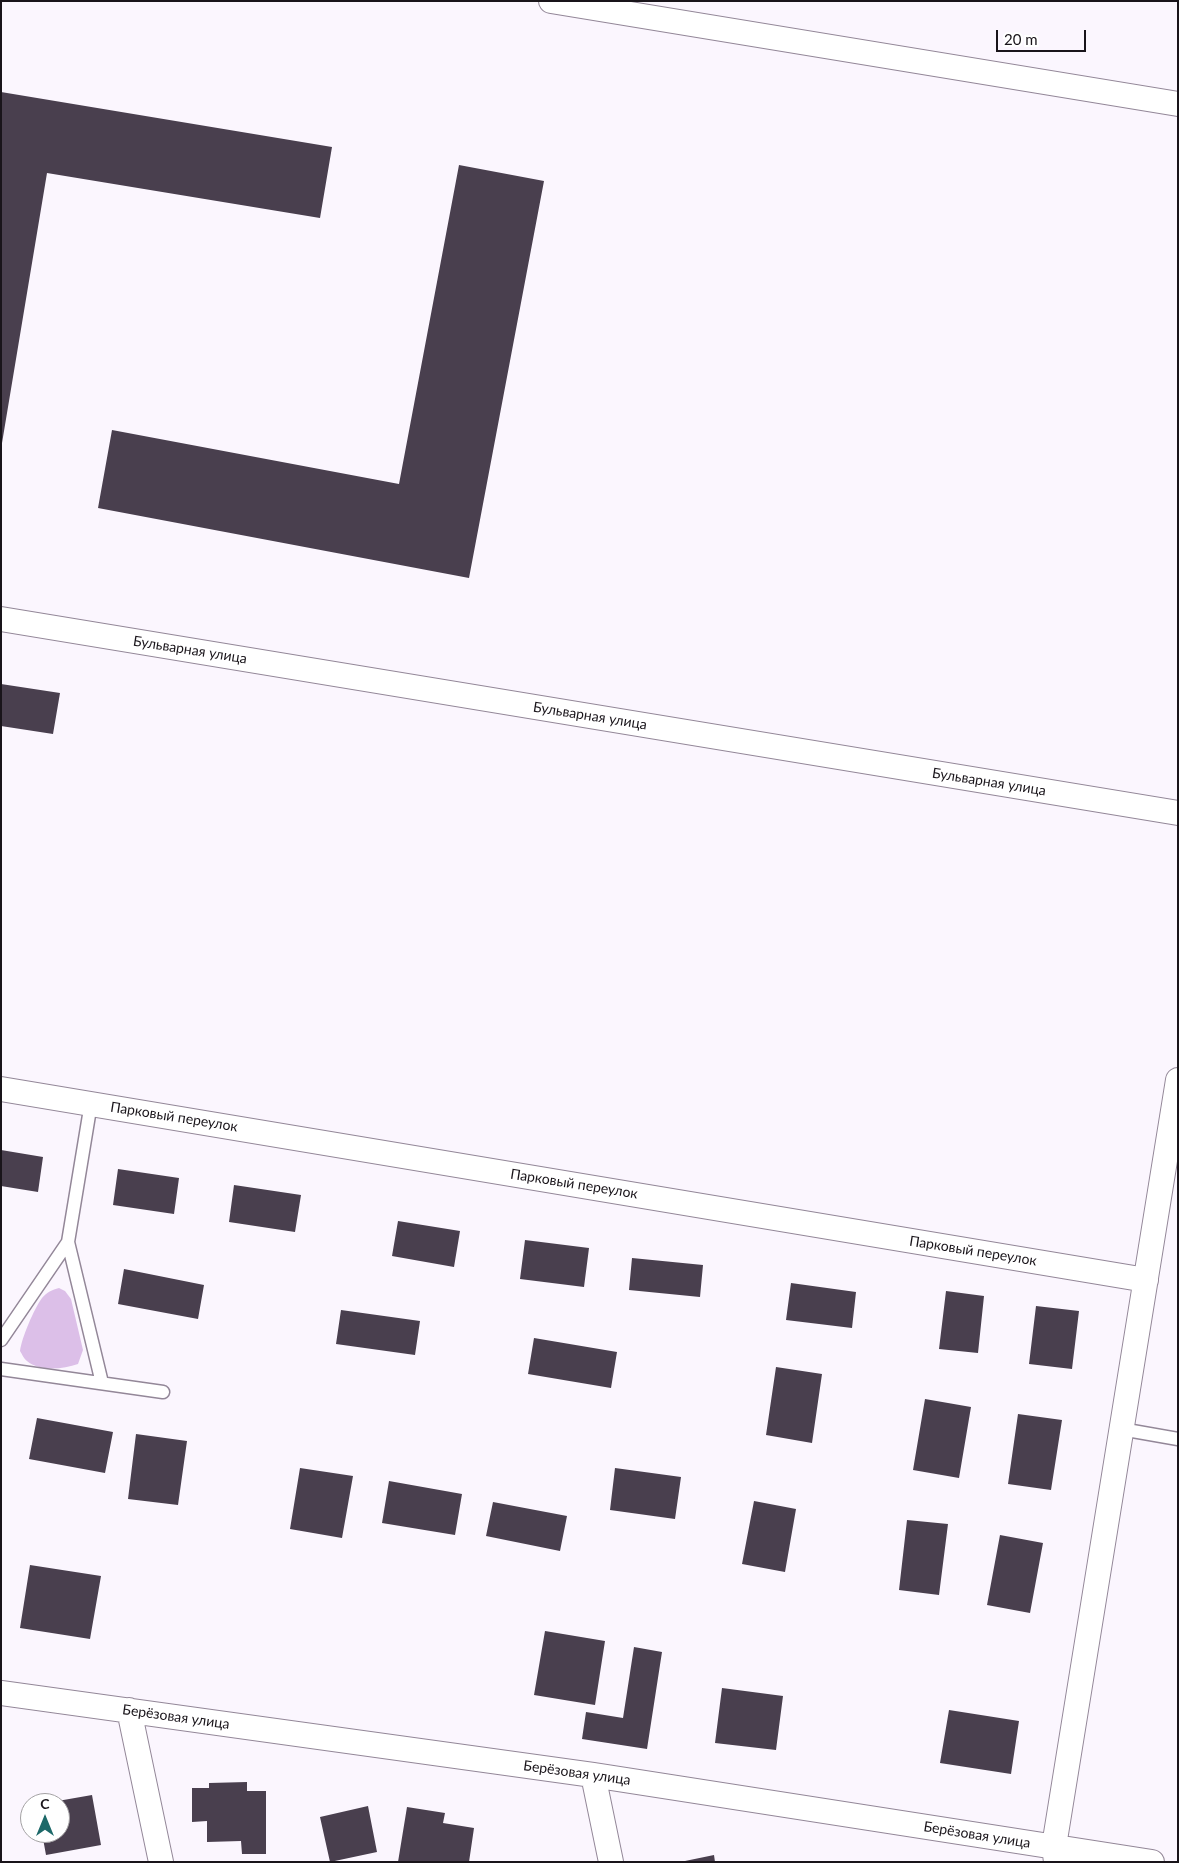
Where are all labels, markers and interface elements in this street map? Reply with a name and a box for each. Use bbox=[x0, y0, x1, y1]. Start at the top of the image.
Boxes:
scale bar bbox=[999, 20, 1089, 52]
text: 20 m bbox=[1004, 30, 1038, 48]
street label: Бульварная улица bbox=[132, 633, 248, 667]
street label: Бульварная улица bbox=[532, 699, 648, 733]
street label: Бульварная улица bbox=[931, 765, 1047, 799]
street label: Парковый переулок bbox=[109, 1099, 239, 1135]
street label: Парковый переулок bbox=[509, 1166, 639, 1202]
street label: Парковый переулок bbox=[908, 1233, 1038, 1269]
street label: Берёзовая улица bbox=[121, 1701, 231, 1733]
street label: Берёзовая улица bbox=[522, 1757, 632, 1789]
north arrow bbox=[20, 1793, 70, 1843]
text: С bbox=[40, 1795, 50, 1812]
street label: Берёзовая улица bbox=[922, 1818, 1032, 1852]

